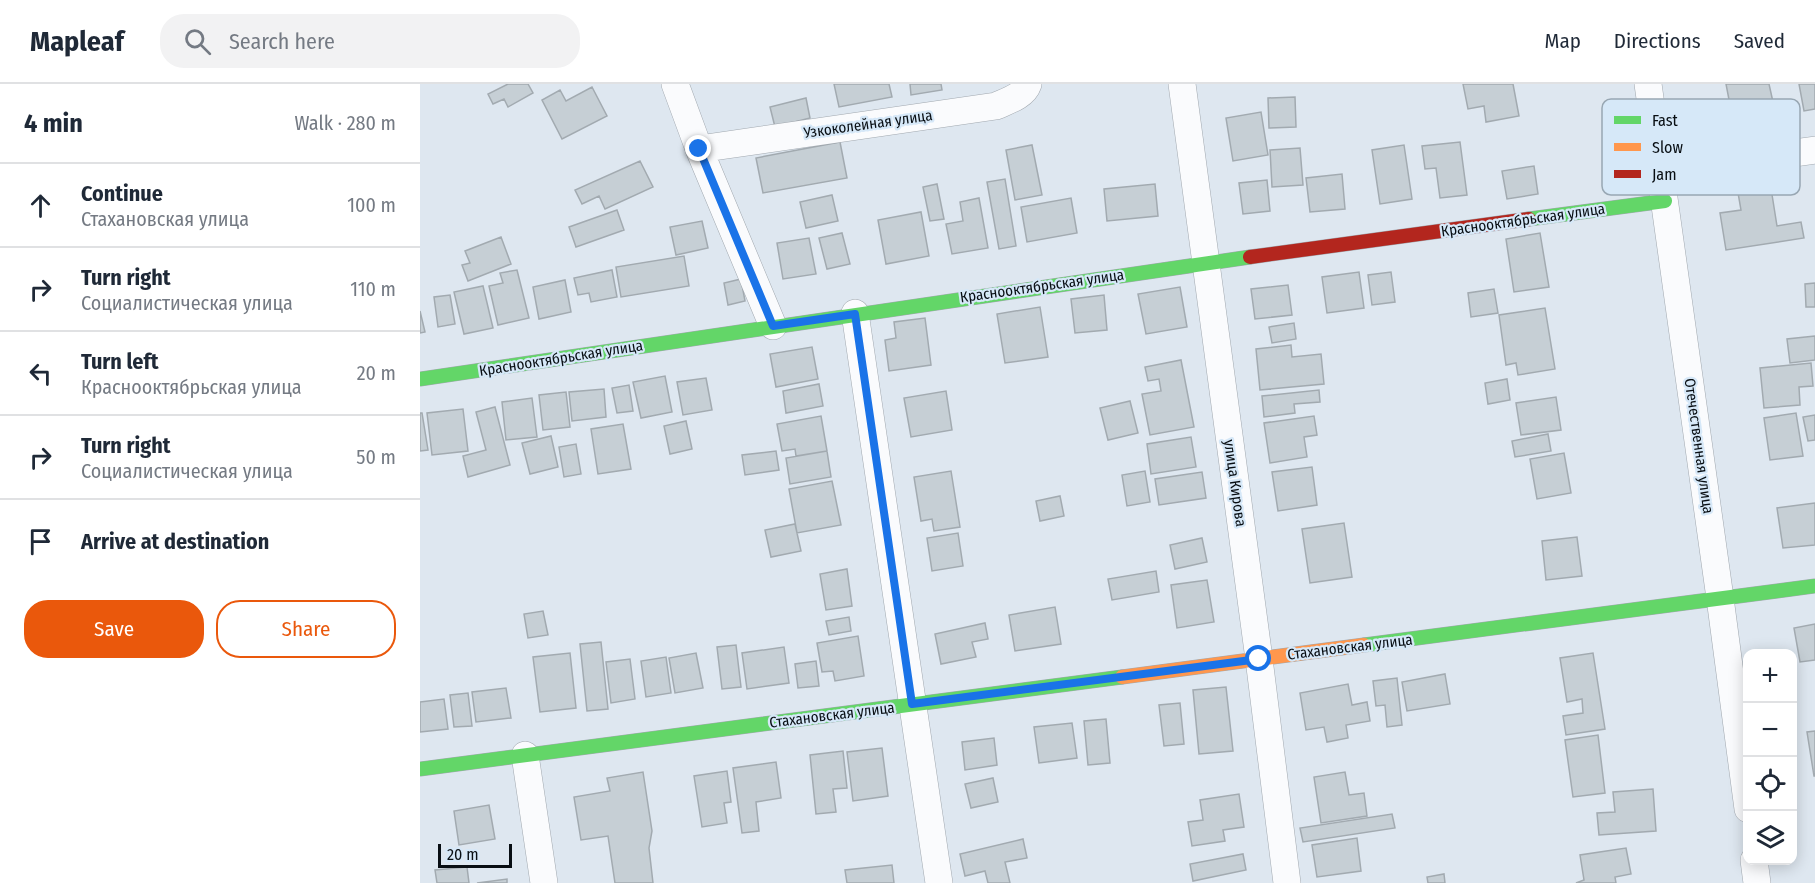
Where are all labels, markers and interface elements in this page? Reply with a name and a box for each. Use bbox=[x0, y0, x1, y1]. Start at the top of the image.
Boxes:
search box bbox=[160, 14, 580, 68]
text: Mapleaf bbox=[30, 25, 124, 58]
icon: search bbox=[181, 25, 214, 58]
text: Search here bbox=[229, 28, 335, 55]
text: Map bbox=[1544, 28, 1581, 54]
text: Directions bbox=[1614, 28, 1701, 54]
text: Saved bbox=[1734, 28, 1785, 54]
legend bbox=[1602, 99, 1800, 195]
street label: Узкоколейная улица bbox=[801, 106, 934, 142]
text: 4 min bbox=[24, 108, 83, 139]
text: Walk · 280 m bbox=[294, 111, 396, 135]
text: Fast bbox=[1652, 111, 1679, 130]
route end bbox=[685, 135, 711, 161]
text: Slow bbox=[1652, 138, 1683, 157]
text: Jam bbox=[1652, 165, 1677, 184]
text: Continue bbox=[81, 180, 163, 207]
icon: ahead bbox=[24, 189, 57, 222]
text: 100 m bbox=[347, 193, 396, 217]
street label: Краснооктябрьская улица bbox=[1440, 200, 1606, 240]
text: Стахановская улица bbox=[81, 207, 249, 231]
text: Turn right bbox=[81, 264, 170, 291]
street label: Краснооктябрьская улица bbox=[959, 266, 1125, 306]
icon: right bbox=[24, 273, 57, 306]
text: 110 m bbox=[350, 277, 396, 301]
text: Социалистическая улица bbox=[81, 291, 293, 315]
street label: Краснооктябрьская улица bbox=[478, 336, 644, 380]
text: Turn left bbox=[81, 348, 159, 375]
icon: left bbox=[24, 357, 57, 390]
text: 20 m bbox=[357, 361, 396, 385]
text: Краснооктябрьская улица bbox=[81, 375, 302, 399]
street label: Отечественная улица bbox=[1681, 377, 1717, 515]
text: Turn right bbox=[81, 432, 170, 459]
street label: улица Кирова bbox=[1220, 438, 1250, 528]
icon: right bbox=[24, 441, 57, 474]
text: 50 m bbox=[356, 445, 396, 469]
text: Социалистическая улица bbox=[81, 459, 293, 483]
icon: arrive bbox=[24, 525, 57, 558]
text: Arrive at destination bbox=[81, 528, 269, 555]
button: Save bbox=[24, 600, 204, 658]
button: Share bbox=[216, 600, 396, 658]
street label: Стахановская улица bbox=[1286, 630, 1414, 664]
route start bbox=[1245, 645, 1271, 671]
map controls bbox=[1743, 649, 1797, 865]
button: + bbox=[1743, 649, 1797, 703]
street label: Стахановская улица bbox=[768, 698, 896, 732]
button: − bbox=[1743, 703, 1797, 757]
button: locate bbox=[1743, 757, 1797, 811]
button: layers bbox=[1743, 811, 1797, 865]
scale bar bbox=[438, 841, 512, 868]
text: 20 m bbox=[447, 845, 478, 864]

